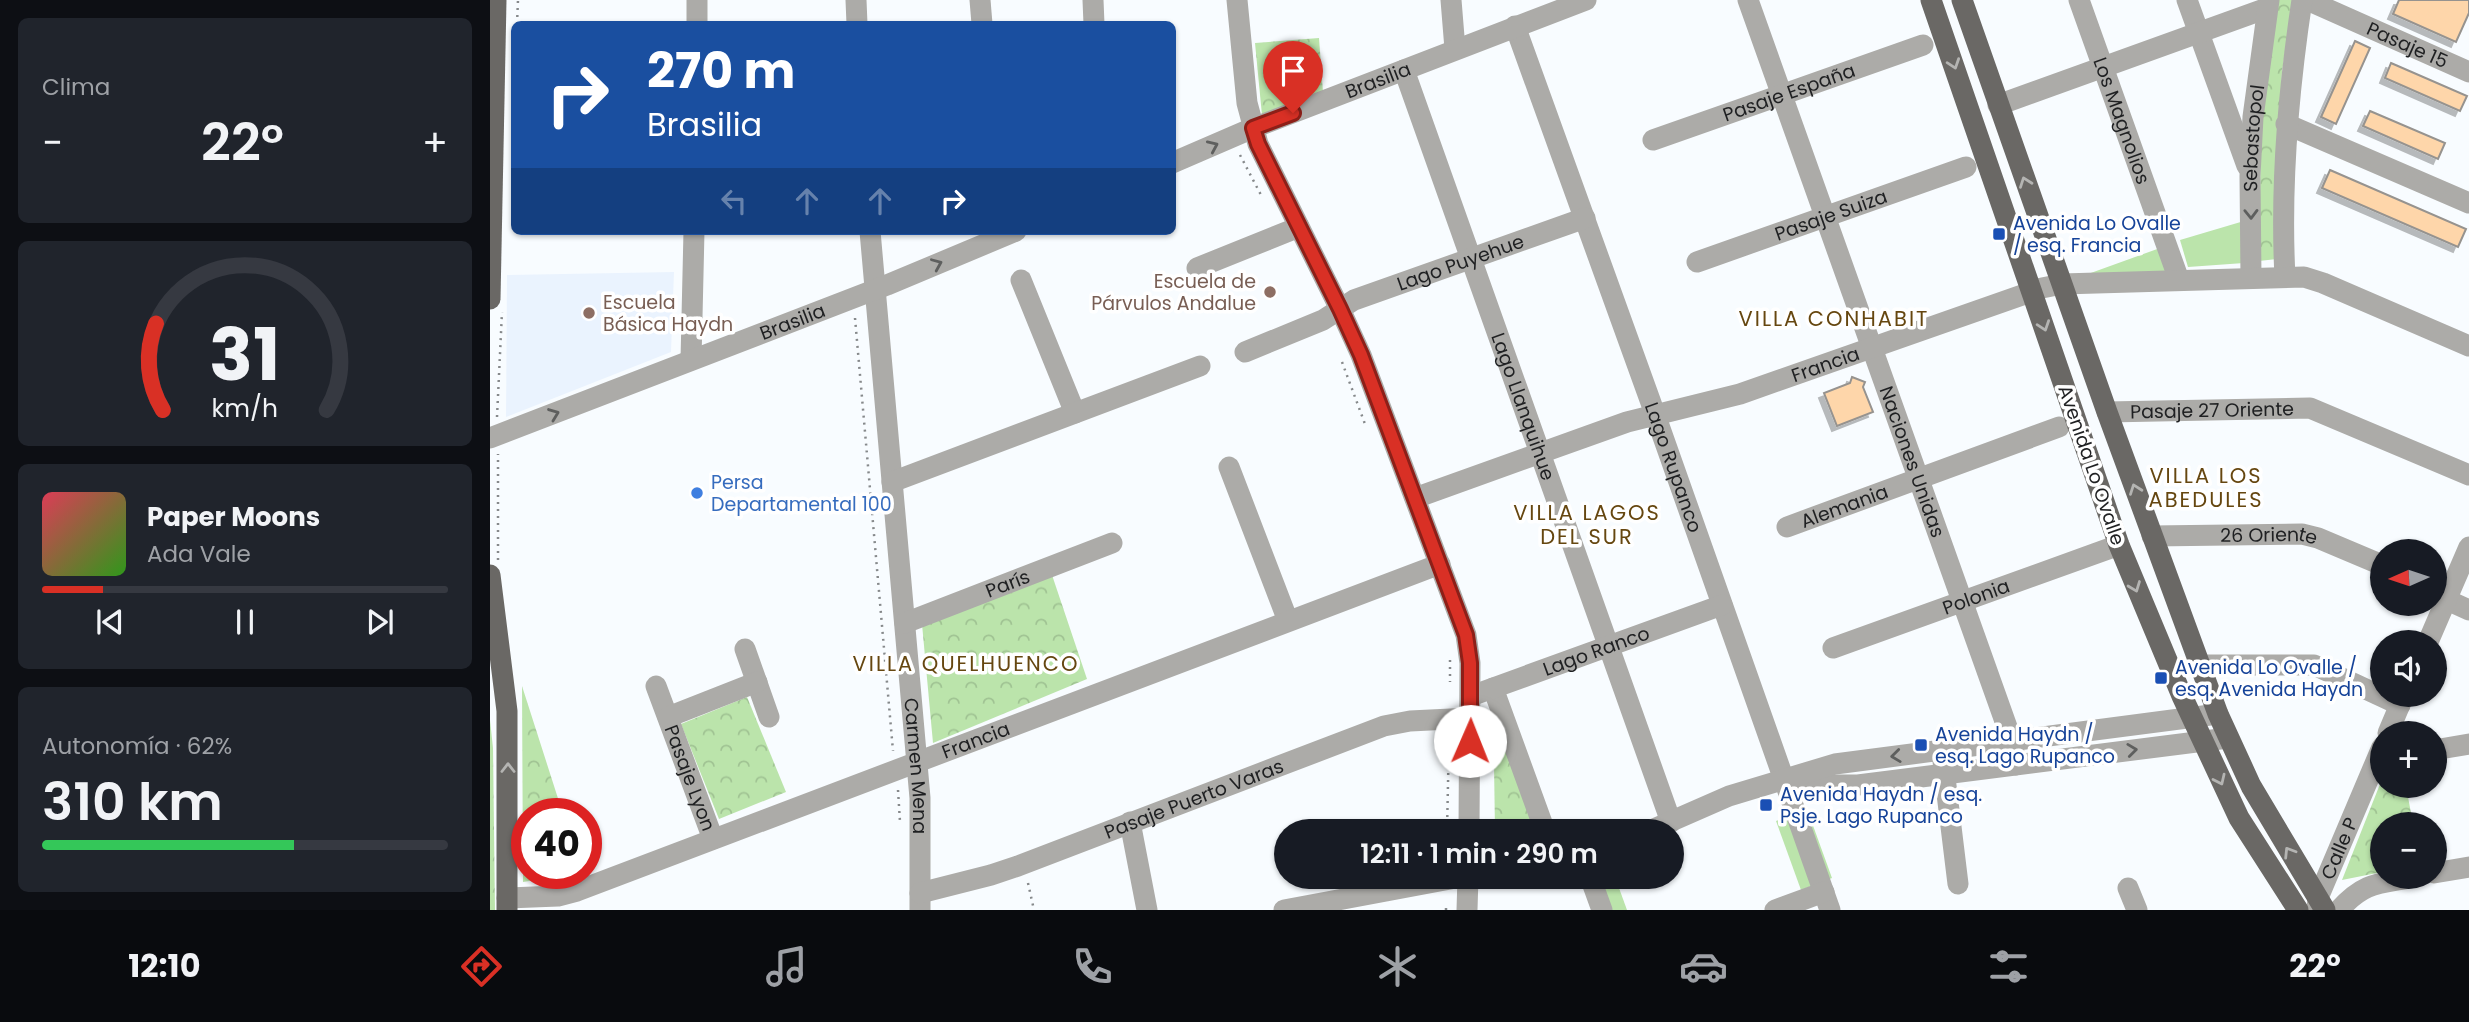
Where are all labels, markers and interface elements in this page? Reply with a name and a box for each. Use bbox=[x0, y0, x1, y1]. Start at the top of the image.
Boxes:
street label: Pasaje 15 bbox=[2362, 15, 2452, 75]
text: 270 m bbox=[647, 37, 795, 105]
pin bbox=[1263, 41, 1323, 113]
icon: right bbox=[532, 49, 623, 140]
icon: arrive bbox=[1274, 52, 1312, 90]
street label: Los Magnolios bbox=[2086, 53, 2157, 188]
street label: Brasilia bbox=[1341, 56, 1415, 105]
street label: Pasaje España bbox=[1719, 57, 1859, 128]
one-way arrow bbox=[1946, 58, 1960, 70]
text: Clima bbox=[42, 71, 110, 103]
street label: Sebastopol bbox=[2237, 83, 2271, 192]
text: Brasilia bbox=[647, 102, 762, 147]
text: 22° bbox=[201, 106, 284, 179]
text: − bbox=[42, 116, 63, 169]
text: + bbox=[422, 116, 448, 169]
one-way arrow bbox=[1205, 140, 1218, 154]
one-way arrow bbox=[2020, 177, 2034, 189]
icon: left bbox=[715, 182, 753, 220]
icon: ahead bbox=[788, 182, 826, 220]
icon: ahead bbox=[861, 182, 899, 220]
icon: right bbox=[934, 182, 972, 220]
street label: Pasaje Suiza bbox=[1771, 183, 1891, 248]
one-way arrow bbox=[2243, 209, 2259, 220]
place label: Avenida Lo Ovalle / esq. Francia bbox=[2013, 210, 2181, 259]
marker: Avenida Lo Ovalle / esq. Francia bbox=[1991, 226, 2007, 242]
street label: Lago Puyehue bbox=[1393, 228, 1528, 298]
one-way arrow bbox=[930, 258, 943, 272]
place label: Escuela de Párvulos Andalue bbox=[1091, 268, 1256, 317]
marker: Escuela de Párvulos Andalue bbox=[1262, 284, 1278, 300]
place label: Escuela Básica Haydn bbox=[603, 289, 733, 338]
street label: Brasilia bbox=[756, 297, 829, 347]
text: 31 bbox=[209, 304, 281, 405]
district label: VILLA CONHABIT bbox=[1739, 304, 1929, 333]
marker: Escuela Básica Haydn bbox=[581, 305, 597, 321]
one-way arrow bbox=[2036, 319, 2050, 331]
street label: Lago Llanquihue bbox=[1484, 329, 1562, 484]
street label: Francia bbox=[1788, 340, 1863, 389]
street label: Avenida Lo Ovalle bbox=[2051, 381, 2132, 549]
street label: Naciones Unidas bbox=[1873, 382, 1951, 541]
text: km/h bbox=[212, 390, 278, 425]
street label: Pasaje 27 Oriente bbox=[2130, 395, 2294, 426]
street label: Lago Rupanco bbox=[1638, 399, 1709, 536]
one-way arrow bbox=[547, 408, 559, 422]
district label: VILLA LOS ABEDULES bbox=[2149, 461, 2264, 514]
place label: Persa Departamental 100 bbox=[711, 469, 892, 518]
street label: Alemania bbox=[1797, 478, 1892, 535]
one-way arrow bbox=[2129, 483, 2143, 495]
marker: Persa Departamental 100 bbox=[689, 485, 705, 501]
district label: VILLA LAGOS DEL SUR bbox=[1513, 498, 1661, 551]
text: Paper Moons bbox=[147, 499, 320, 535]
street label: 26 Oriente bbox=[2220, 521, 2320, 551]
text: Ada Vale bbox=[147, 538, 251, 570]
north arrow bbox=[2370, 539, 2446, 616]
map controls bbox=[2370, 539, 2447, 889]
street label: París bbox=[982, 563, 1034, 605]
street label: Polonia bbox=[1939, 572, 2014, 621]
one-way arrow bbox=[2127, 580, 2141, 592]
icon: previous bbox=[91, 603, 129, 641]
icon: pause bbox=[226, 603, 264, 641]
icon: next bbox=[361, 603, 399, 641]
street label: Lago Ranco bbox=[1539, 619, 1653, 683]
button: sound bbox=[2370, 630, 2447, 707]
district label: VILLA QUELHUENCO bbox=[853, 649, 1079, 678]
place label: Avenida Lo Ovalle / esq. Avenida Haydn bbox=[2175, 654, 2363, 703]
marker: Avenida Lo Ovalle / esq. Avenida Haydn bbox=[2153, 670, 2169, 686]
street label: Carmen Mena bbox=[897, 697, 933, 834]
position arrow bbox=[1433, 704, 1507, 778]
street label: Francia bbox=[938, 715, 1014, 766]
street label: Pasaje Lyon bbox=[658, 721, 722, 835]
place label: Avenida Haydn / esq. Lago Rupanco bbox=[1935, 721, 2115, 770]
button: + bbox=[2370, 721, 2447, 798]
text: Autonomía · 62% bbox=[42, 730, 232, 762]
marker: Avenida Haydn / esq. Lago Rupanco bbox=[1913, 737, 1929, 753]
one-way arrow bbox=[2126, 743, 2138, 758]
one-way arrow bbox=[1890, 748, 1902, 763]
street label: Pasaje Puerto Varas bbox=[1100, 753, 1288, 846]
one-way arrow bbox=[500, 763, 516, 773]
text: 310 km bbox=[42, 765, 223, 838]
one-way arrow bbox=[2212, 772, 2226, 785]
place label: Avenida Haydn / esq. Psje. Lago Rupanco bbox=[1780, 781, 1982, 830]
marker: Avenida Haydn / esq. Psje. Lago Rupanco bbox=[1758, 797, 1774, 813]
speed limit sign: 40 bbox=[511, 798, 602, 889]
button: − bbox=[2370, 812, 2447, 889]
street label: Calle P bbox=[2314, 813, 2365, 884]
text: 12:11 · 1 min · 290 m bbox=[1360, 836, 1598, 872]
one-way arrow bbox=[2285, 846, 2298, 859]
icon: directions bbox=[457, 942, 506, 991]
icon: music bbox=[762, 942, 811, 991]
icon: phone bbox=[1068, 942, 1117, 991]
icon: climate bbox=[1373, 942, 1422, 991]
icon: car bbox=[1679, 942, 1728, 991]
icon: filters bbox=[1984, 942, 2033, 991]
text: 12:10 bbox=[128, 943, 201, 988]
text: 22° bbox=[2289, 943, 2341, 988]

